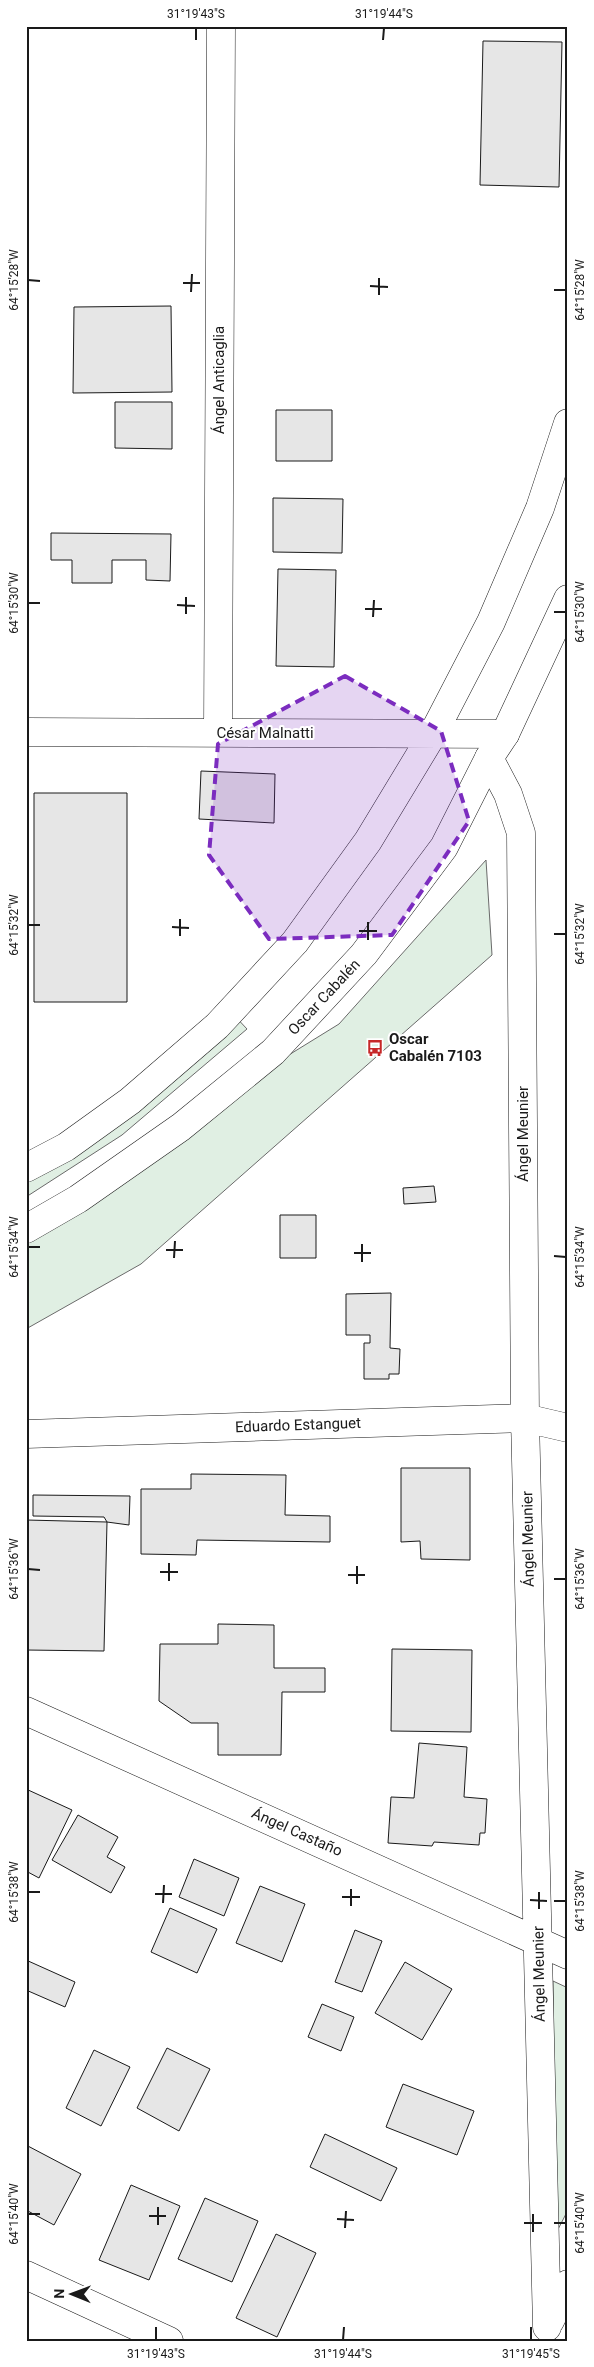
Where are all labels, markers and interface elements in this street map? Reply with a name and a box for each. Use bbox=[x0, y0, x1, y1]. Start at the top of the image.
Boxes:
text: 31°19'43"S bbox=[167, 7, 225, 21]
text: 31°19'44"S bbox=[355, 7, 413, 21]
text: 64°15'28"W bbox=[7, 249, 21, 311]
text: 64°15'28"W bbox=[573, 259, 587, 321]
street label: Ángel Anticaglia bbox=[210, 326, 228, 434]
text: 64°15'30"W bbox=[7, 572, 21, 634]
text: 64°15'30"W bbox=[573, 581, 587, 643]
street label: César Malnatti bbox=[216, 724, 314, 742]
text: 64°15'32"W bbox=[7, 894, 21, 956]
text: 64°15'32"W bbox=[573, 903, 587, 965]
street label: Oscar Cabalén bbox=[284, 955, 364, 1039]
place label: Oscar Cabalén 7103 bbox=[389, 1030, 482, 1065]
bus stop icon: Oscar Cabalén 7103 bbox=[365, 1038, 385, 1058]
street label: Ángel Meunier bbox=[514, 1086, 532, 1182]
text: 64°15'34"W bbox=[7, 1216, 21, 1278]
text: 64°15'34"W bbox=[573, 1226, 587, 1288]
street label: Eduardo Estanguet bbox=[235, 1414, 361, 1436]
street label: Ángel Meunier bbox=[518, 1491, 538, 1587]
text: 64°15'36"W bbox=[7, 1538, 21, 1600]
text: 64°15'36"W bbox=[573, 1548, 587, 1610]
street label: Ángel Castaño bbox=[249, 1804, 345, 1860]
text: 64°15'38"W bbox=[7, 1861, 21, 1923]
text: 64°15'38"W bbox=[573, 1870, 587, 1932]
street label: Ángel Meunier bbox=[529, 1926, 549, 2022]
text: 64°15'40"W bbox=[7, 2183, 21, 2245]
text: 64°15'40"W bbox=[573, 2192, 587, 2254]
north arrow bbox=[48, 2270, 98, 2320]
text: N bbox=[51, 2289, 67, 2299]
text: 31°19'43"S bbox=[127, 2347, 185, 2361]
text: 31°19'44"S bbox=[314, 2347, 372, 2361]
text: 31°19'45"S bbox=[502, 2347, 560, 2361]

